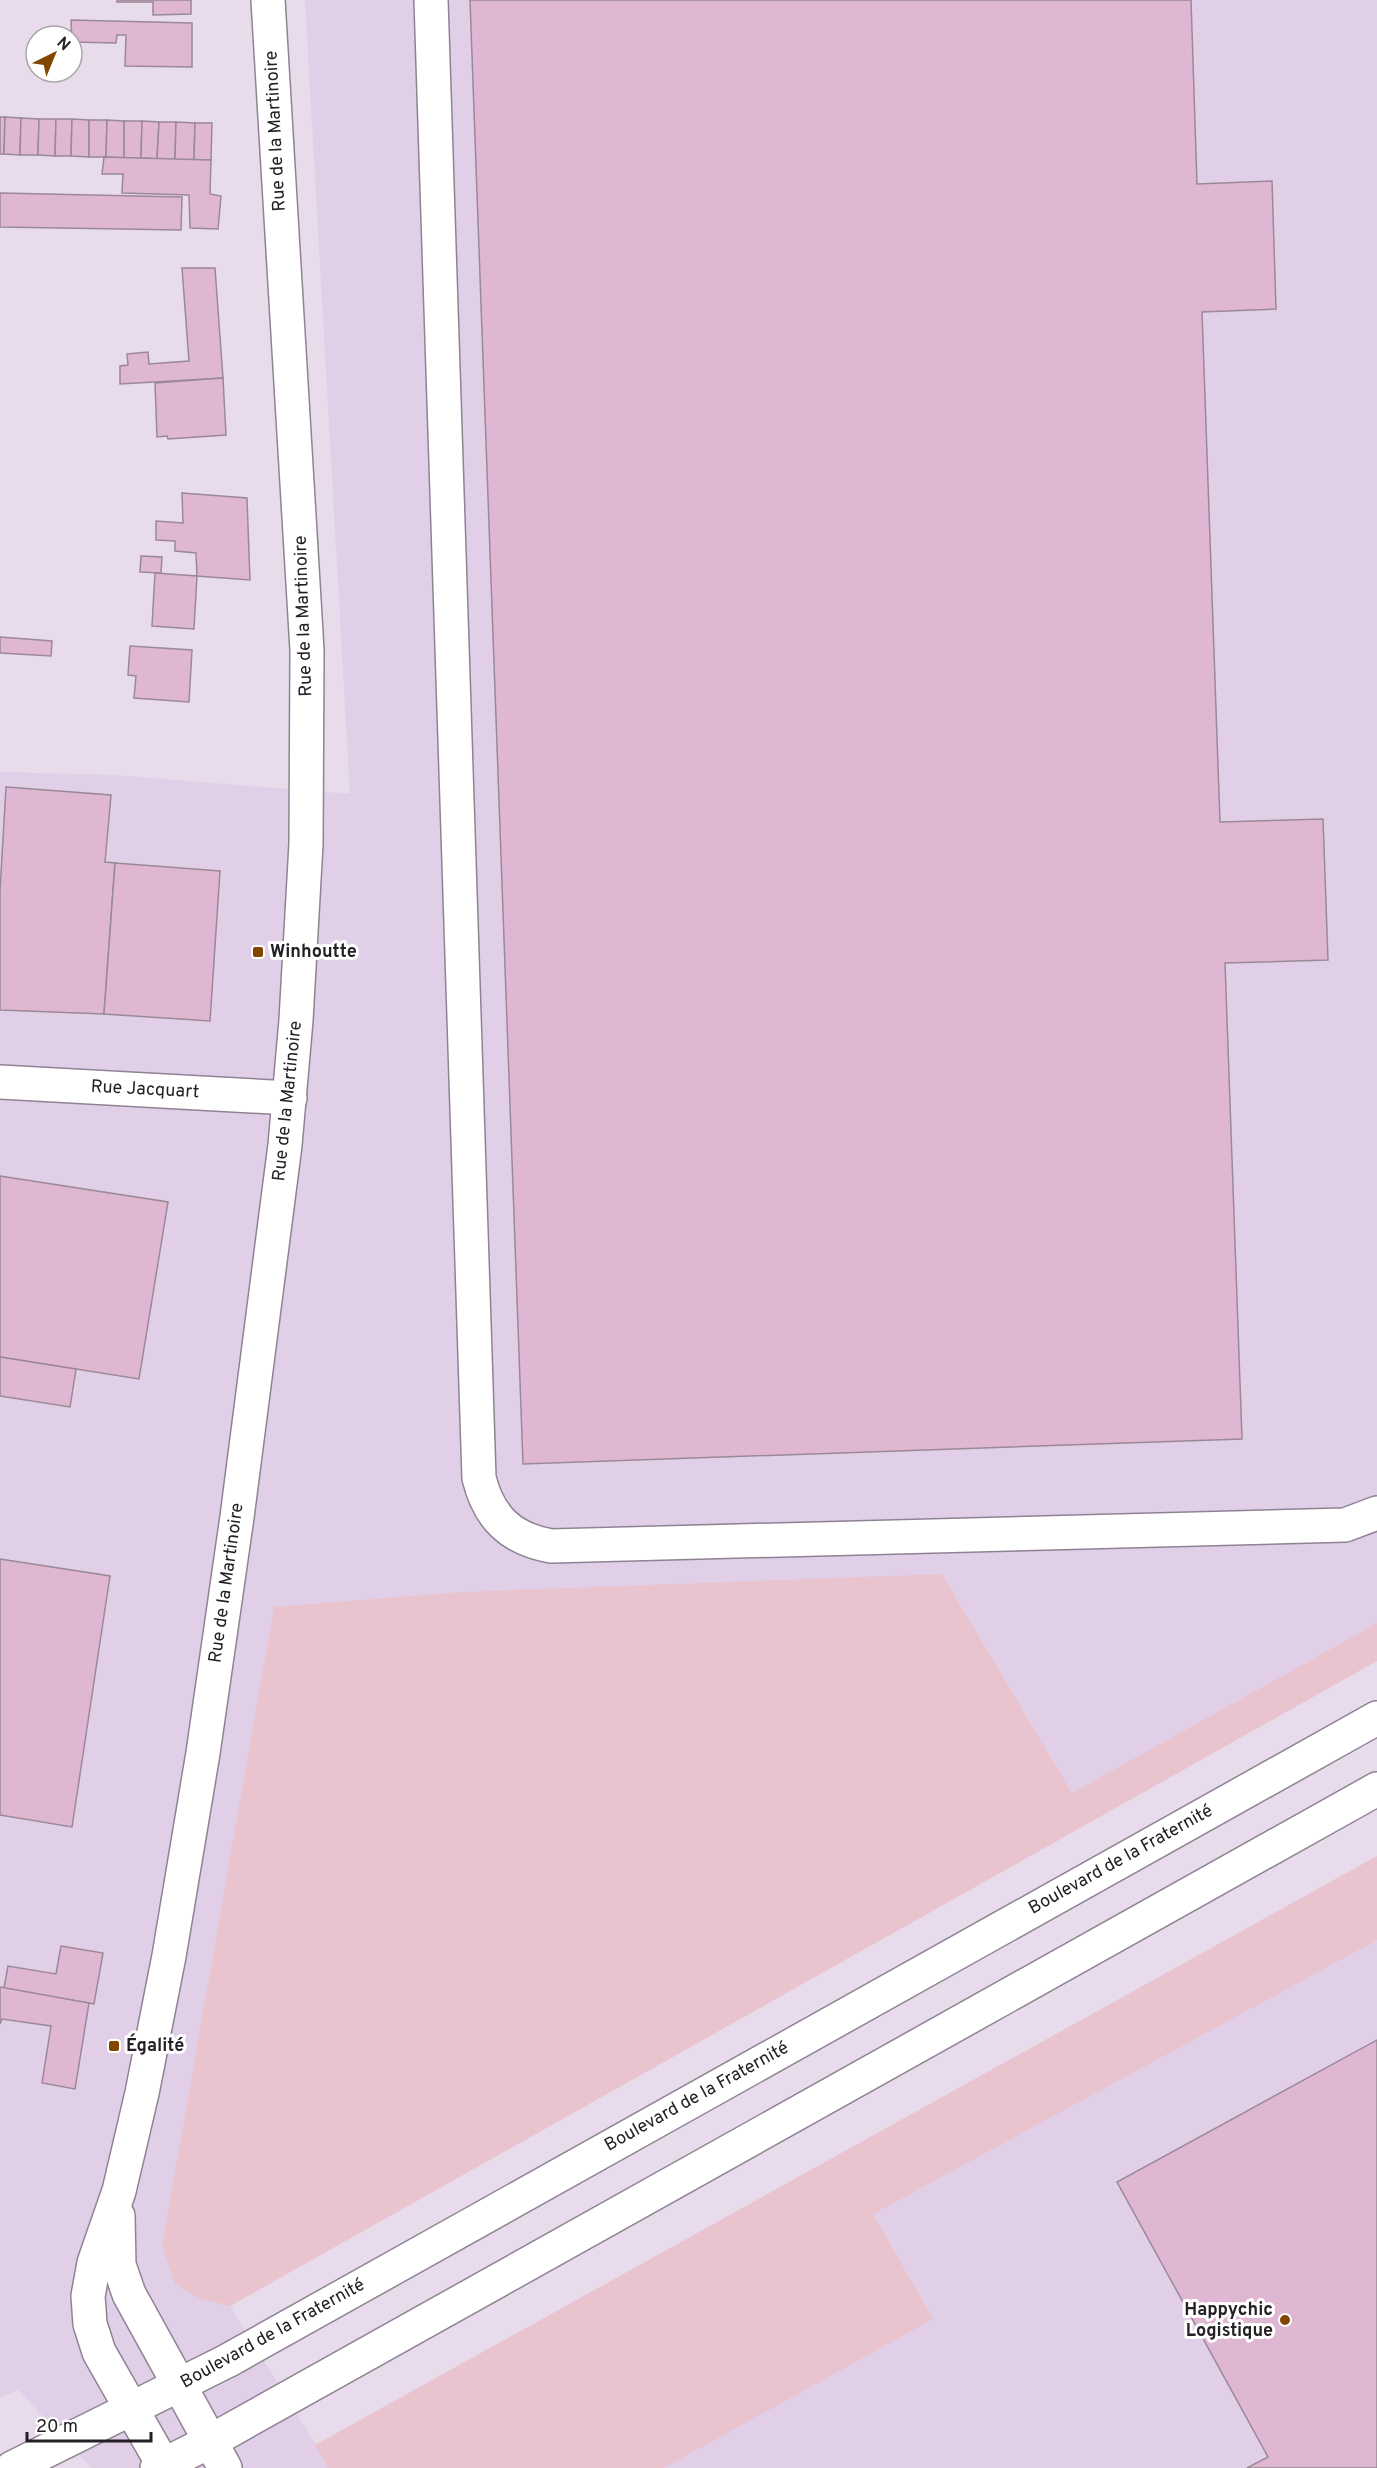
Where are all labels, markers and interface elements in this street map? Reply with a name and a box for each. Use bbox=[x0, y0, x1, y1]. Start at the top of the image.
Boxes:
north arrow bbox=[24, 24, 84, 84]
text: N bbox=[52, 33, 74, 56]
street label: Rue de la Martinoire bbox=[260, 50, 292, 212]
street label: Rue de la Martinoire bbox=[290, 535, 318, 697]
place label: Winhoutte bbox=[270, 941, 357, 964]
marker: Winhoutte bbox=[251, 945, 265, 959]
street label: Rue de la Martinoire bbox=[268, 1020, 308, 1182]
street label: Rue Jacquart bbox=[90, 1076, 200, 1104]
street label: Rue de la Martinoire bbox=[204, 1502, 250, 1664]
street label: Boulevard de la Fraternité bbox=[1025, 1800, 1217, 1920]
place label: Égalité bbox=[126, 2033, 184, 2058]
street label: Boulevard de la Fraternité bbox=[601, 2037, 793, 2157]
marker: Égalité bbox=[107, 2039, 121, 2053]
street label: Boulevard de la Fraternité bbox=[177, 2274, 369, 2394]
place label: Happychic Logistique bbox=[1184, 2299, 1273, 2343]
marker: Happychic Logistique bbox=[1278, 2313, 1292, 2327]
scale bar bbox=[27, 2405, 152, 2443]
text: 20 m bbox=[36, 2416, 78, 2439]

